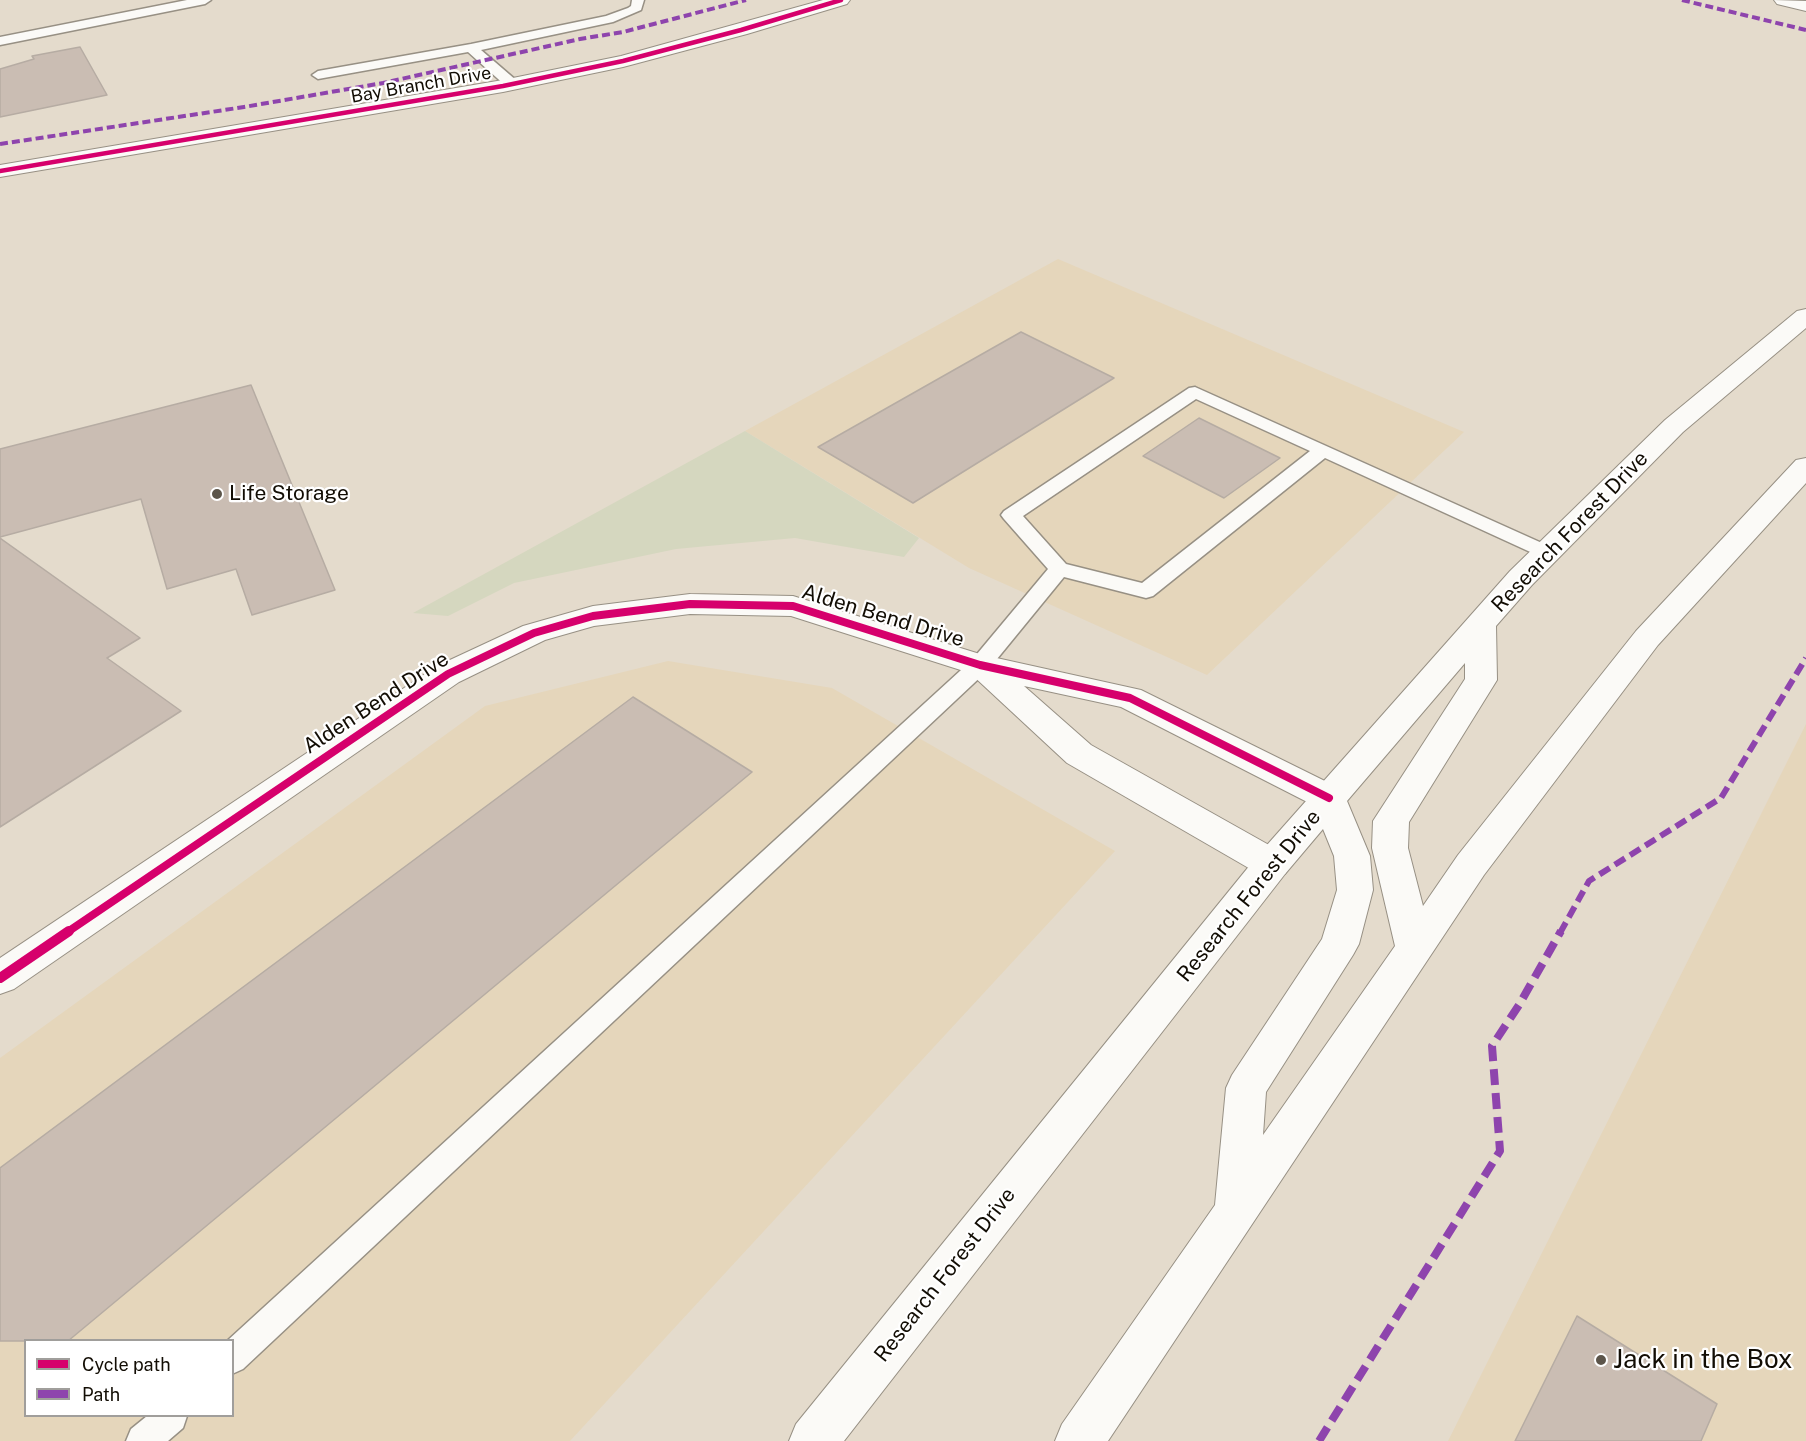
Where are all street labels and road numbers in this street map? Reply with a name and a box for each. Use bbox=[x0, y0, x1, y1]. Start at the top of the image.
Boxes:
street label: Bay Branch Drive bbox=[349, 62, 493, 108]
street label: Research Forest Drive bbox=[1487, 446, 1653, 618]
street label: Alden Bend Drive bbox=[799, 579, 967, 653]
street label: Alden Bend Drive bbox=[299, 647, 453, 759]
street label: Research Forest Drive bbox=[1172, 805, 1326, 987]
street label: Research Forest Drive bbox=[869, 1183, 1021, 1367]

